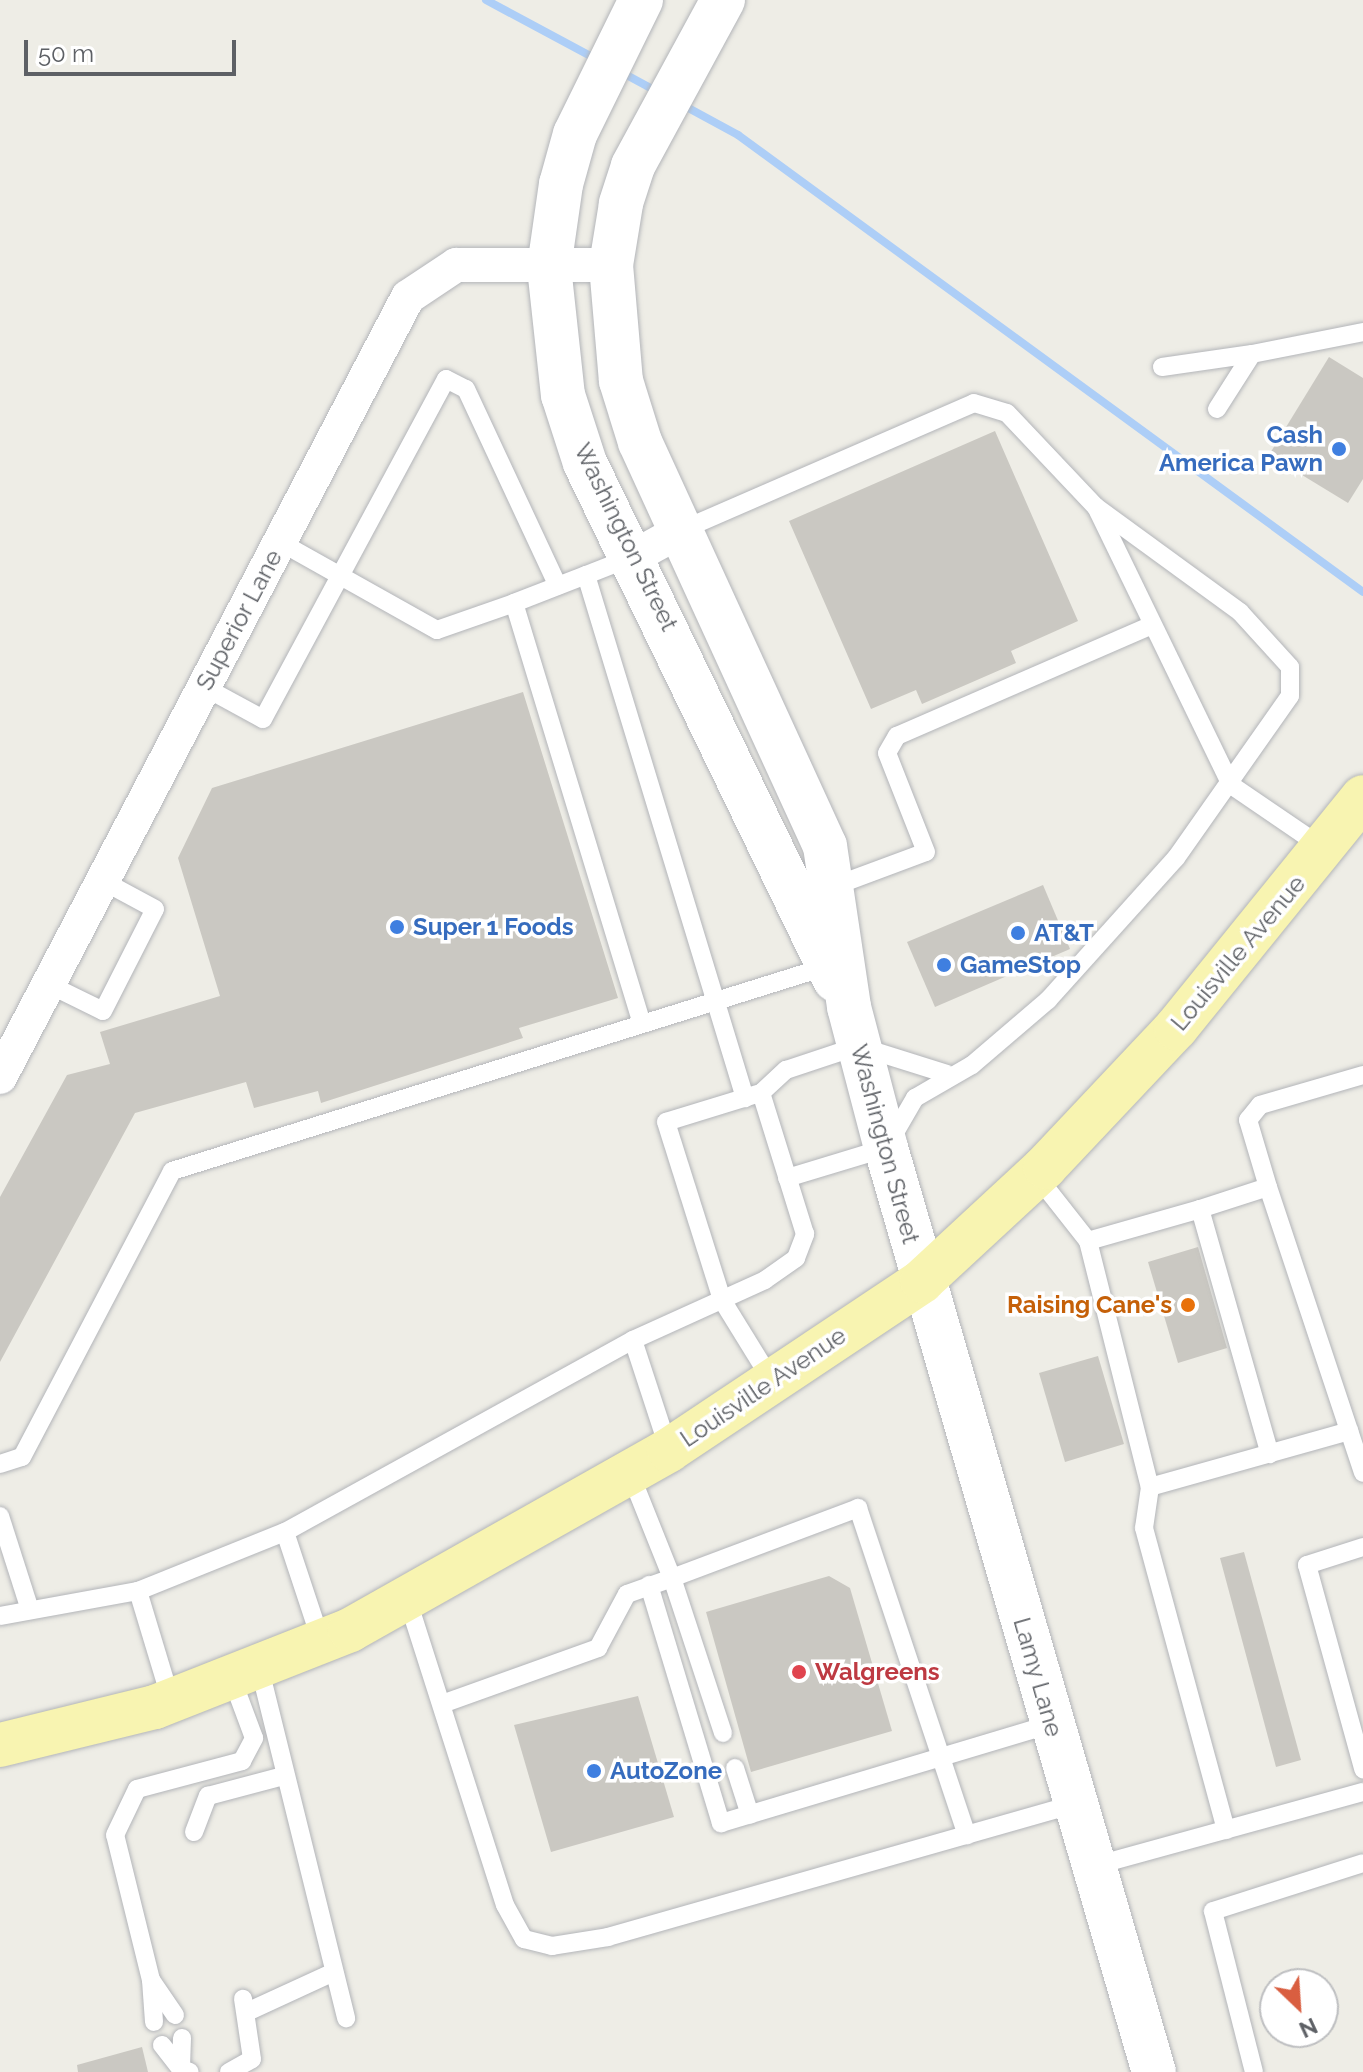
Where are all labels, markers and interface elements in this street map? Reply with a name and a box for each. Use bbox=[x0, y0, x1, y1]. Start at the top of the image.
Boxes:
scale bar bbox=[28, 24, 240, 74]
text: 50 m bbox=[38, 39, 94, 68]
place label: Cash America Pawn bbox=[1159, 421, 1323, 477]
street label: Washington Street bbox=[568, 438, 684, 636]
marker: Cash America Pawn bbox=[1330, 440, 1348, 458]
street label: Superior Lane bbox=[190, 545, 288, 695]
street label: Louisville Avenue bbox=[1165, 869, 1311, 1037]
place label: Super 1 Foods bbox=[413, 913, 574, 941]
marker: Super 1 Foods bbox=[388, 918, 406, 936]
place label: AT&T bbox=[1034, 919, 1094, 947]
marker: AT&T bbox=[1009, 924, 1027, 942]
place label: GameStop bbox=[960, 951, 1081, 979]
marker: GameStop bbox=[935, 956, 953, 974]
street label: Washington Street bbox=[845, 1041, 925, 1247]
place label: Raising Cane's bbox=[1007, 1291, 1172, 1319]
marker: Raising Cane's bbox=[1179, 1296, 1197, 1314]
street label: Louisville Avenue bbox=[674, 1321, 852, 1453]
street label: Lamy Lane bbox=[1007, 1614, 1069, 1740]
place label: Walgreens bbox=[815, 1658, 940, 1686]
marker: Walgreens bbox=[790, 1663, 808, 1681]
place label: AutoZone bbox=[610, 1757, 722, 1785]
marker: AutoZone bbox=[585, 1762, 603, 1780]
north arrow bbox=[1259, 1968, 1339, 2048]
text: N bbox=[1295, 2013, 1321, 2043]

